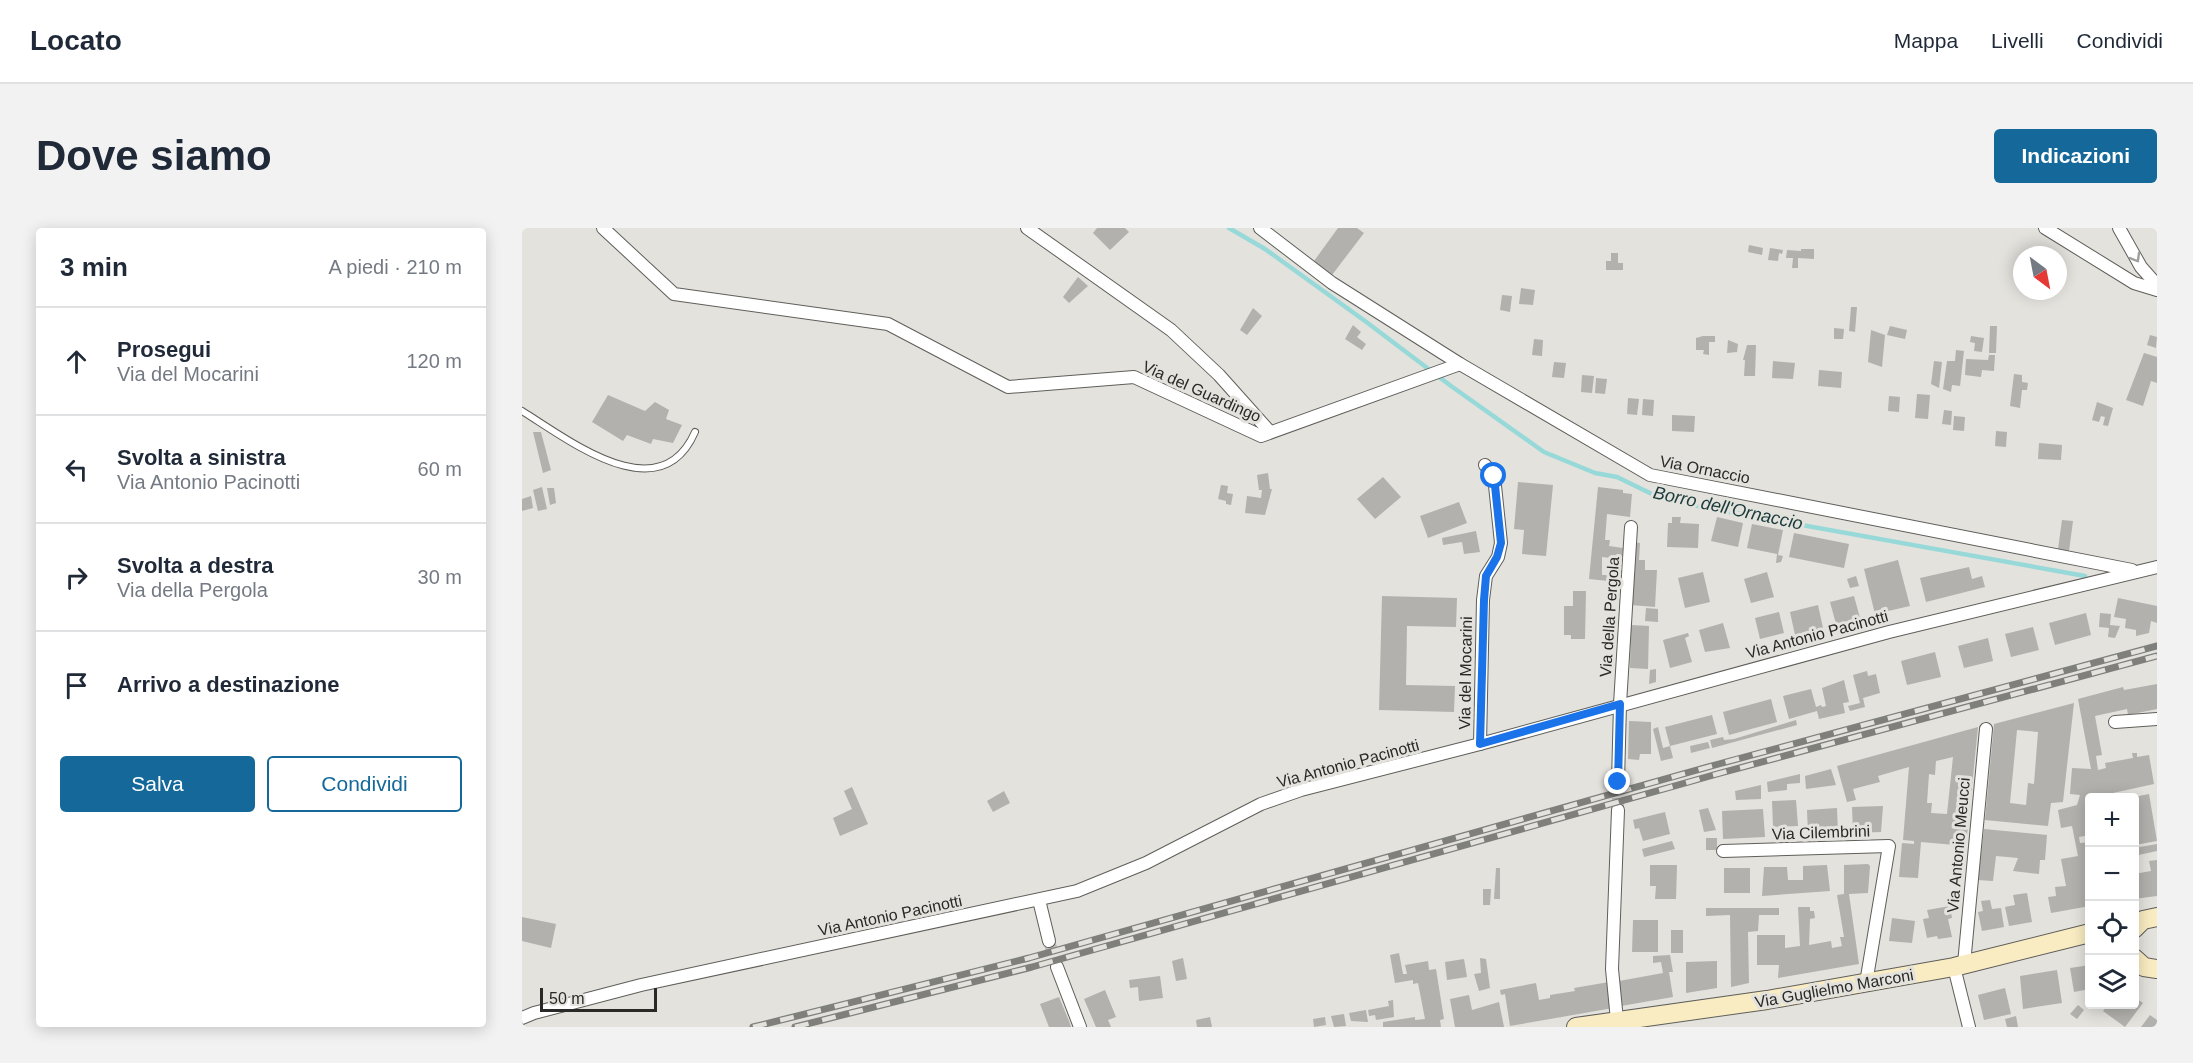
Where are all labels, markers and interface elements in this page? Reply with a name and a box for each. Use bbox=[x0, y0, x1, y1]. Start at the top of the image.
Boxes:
text: Locato bbox=[30, 25, 122, 56]
text: Mappa bbox=[1894, 29, 1958, 52]
text: Livelli bbox=[1991, 29, 2044, 52]
text: Condividi bbox=[2077, 29, 2163, 52]
button: Indicazioni bbox=[1994, 129, 2157, 183]
text: Dove siamo bbox=[36, 132, 272, 179]
north arrow bbox=[2013, 246, 2067, 300]
text: 3 min bbox=[60, 252, 128, 282]
one-way arrow bbox=[2129, 252, 2140, 262]
text: A piedi · 210 m bbox=[329, 256, 462, 278]
text: Prosegui bbox=[117, 337, 211, 362]
icon: ahead bbox=[60, 345, 93, 378]
text: 120 m bbox=[406, 350, 462, 372]
street label: Via del Guardingo bbox=[1140, 358, 1264, 425]
text: Via del Mocarini bbox=[117, 363, 259, 385]
text: Svolta a sinistra bbox=[117, 445, 286, 470]
street label: Via Ornaccio bbox=[1658, 452, 1751, 487]
icon: left bbox=[60, 453, 93, 486]
text: 60 m bbox=[418, 458, 462, 480]
route start bbox=[1480, 462, 1506, 488]
text: Via Antonio Pacinotti bbox=[117, 471, 300, 493]
water label: Borro dell'Ornaccio bbox=[1651, 482, 1805, 534]
text: Svolta a destra bbox=[117, 553, 274, 578]
street label: Via della Pergola bbox=[1597, 556, 1622, 678]
icon: right bbox=[60, 561, 93, 594]
text: 30 m bbox=[418, 566, 462, 588]
text: Via della Pergola bbox=[117, 579, 268, 601]
street label: Via Antonio Pacinotti bbox=[1744, 607, 1890, 662]
street label: Via del Mocarini bbox=[1456, 616, 1475, 730]
icon: arrive bbox=[60, 669, 93, 702]
text: Arrivo a destinazione bbox=[117, 672, 340, 697]
street label: Via Antonio Pacinotti bbox=[1275, 736, 1421, 791]
button: Salva bbox=[60, 756, 255, 812]
button: Condividi bbox=[267, 756, 462, 812]
route end bbox=[1604, 768, 1630, 794]
street label: Via Antonio Meucci bbox=[1944, 777, 1973, 913]
map controls bbox=[2085, 793, 2139, 1009]
button: + bbox=[2085, 793, 2139, 847]
street label: Via Cilembrini bbox=[1772, 822, 1870, 843]
button: − bbox=[2085, 847, 2139, 901]
street label: Via Antonio Pacinotti bbox=[817, 892, 964, 939]
button: locate bbox=[2085, 901, 2139, 955]
button: layers bbox=[2085, 955, 2139, 1009]
street label: Via Guglielmo Marconi bbox=[1753, 966, 1915, 1011]
scale bar bbox=[540, 985, 657, 1012]
text: 50 m bbox=[549, 990, 585, 1007]

